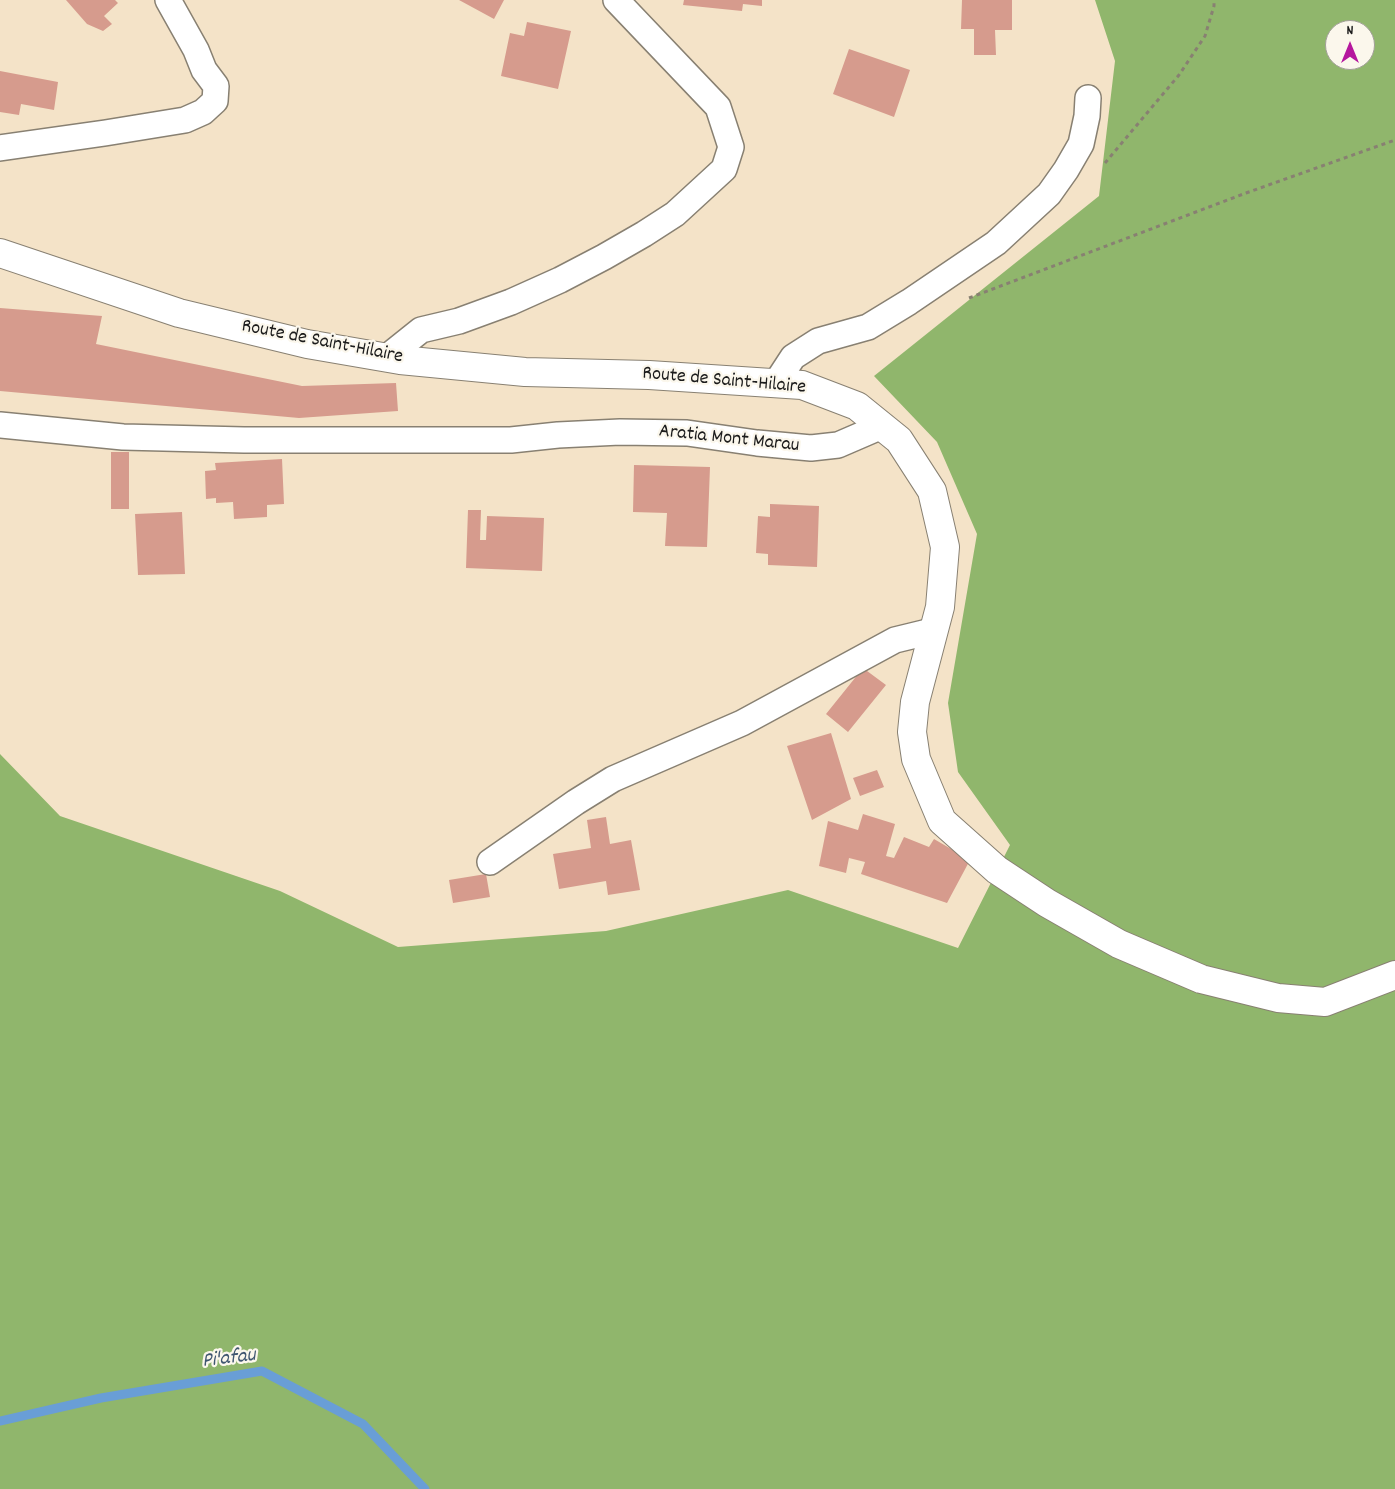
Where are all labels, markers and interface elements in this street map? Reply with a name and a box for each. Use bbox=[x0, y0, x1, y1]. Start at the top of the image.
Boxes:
north arrow bbox=[1325, 20, 1375, 70]
text: N bbox=[1347, 21, 1353, 41]
street label: Route de Saint-Hilaire bbox=[239, 316, 405, 370]
street label: Route de Saint-Hilaire bbox=[641, 363, 807, 401]
street label: Aratia Mont Marau bbox=[658, 421, 800, 459]
water label: Pi'afau bbox=[201, 1344, 257, 1376]

